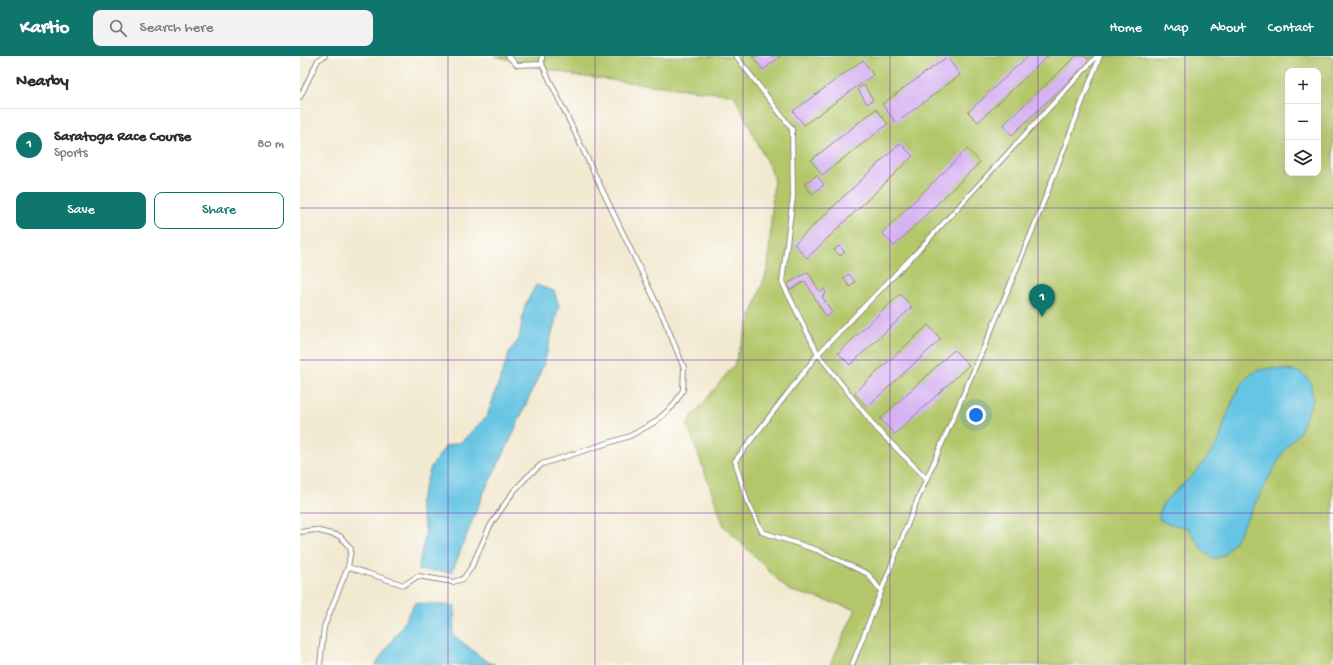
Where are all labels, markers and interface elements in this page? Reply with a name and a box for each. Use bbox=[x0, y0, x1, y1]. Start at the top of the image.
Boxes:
search box bbox=[93, 10, 373, 46]
text: Kartio bbox=[20, 17, 69, 40]
icon: search bbox=[107, 17, 129, 39]
text: Search here bbox=[139, 19, 213, 37]
text: Home bbox=[1110, 20, 1142, 37]
text: Map bbox=[1164, 20, 1188, 37]
text: About bbox=[1210, 20, 1246, 37]
text: Contact bbox=[1268, 20, 1313, 37]
map controls bbox=[1285, 68, 1321, 176]
button: + bbox=[1285, 68, 1321, 104]
text: Nearby bbox=[16, 72, 69, 92]
button: − bbox=[1285, 104, 1321, 140]
text: Saratoga Race Course bbox=[54, 128, 191, 146]
text: 1 bbox=[26, 137, 32, 152]
text: 80 m bbox=[257, 137, 284, 152]
button: layers bbox=[1285, 140, 1321, 176]
text: Sports bbox=[54, 146, 88, 161]
button: Save bbox=[16, 192, 146, 229]
button: Share bbox=[154, 192, 284, 229]
pin: 1 bbox=[1029, 284, 1055, 317]
your location bbox=[966, 405, 986, 425]

